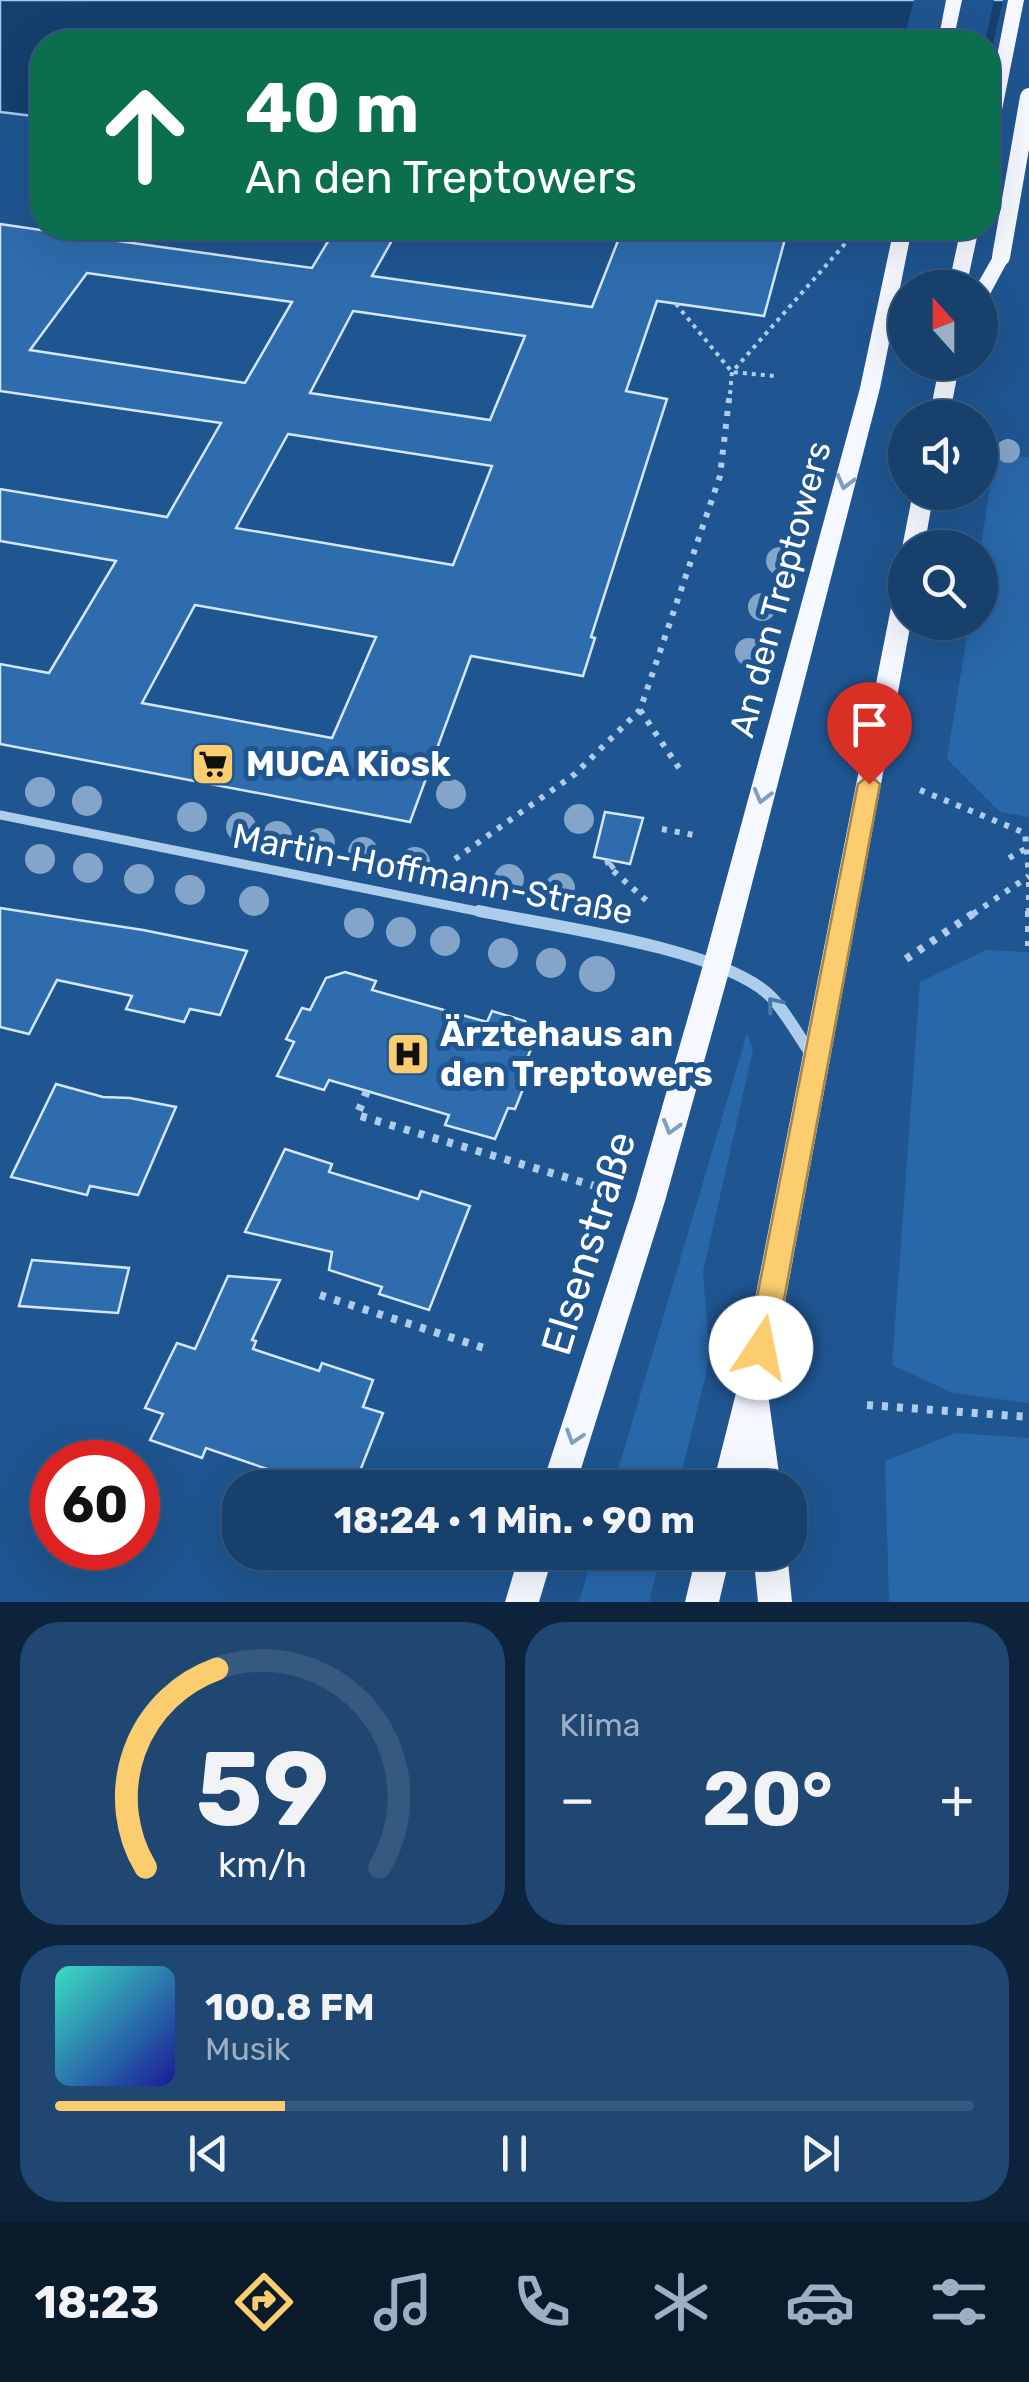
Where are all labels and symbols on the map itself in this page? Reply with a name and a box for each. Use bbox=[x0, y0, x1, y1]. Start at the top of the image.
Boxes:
north arrow bbox=[888, 270, 998, 380]
street label: An den Treptowers bbox=[720, 436, 840, 742]
one-way arrow bbox=[836, 473, 857, 490]
pin bbox=[827, 682, 912, 785]
supermarket icon: MUCA Kiosk bbox=[190, 741, 236, 787]
place label: MUCA Kiosk bbox=[246, 743, 451, 785]
one-way arrow bbox=[752, 787, 773, 804]
street label: Martin-Hoffmann-Straße bbox=[229, 815, 637, 933]
one-way arrow bbox=[768, 997, 786, 1015]
place label: Ärztehaus an den Treptowers bbox=[440, 1013, 713, 1095]
hospital icon: Ärztehaus an den Treptowers bbox=[385, 1031, 431, 1077]
one-way arrow bbox=[662, 1117, 683, 1134]
street label: Elsenstraße bbox=[531, 1126, 647, 1361]
position arrow bbox=[709, 1296, 813, 1400]
one-way arrow bbox=[566, 1427, 586, 1444]
speed limit sign: 60 bbox=[30, 1440, 160, 1570]

